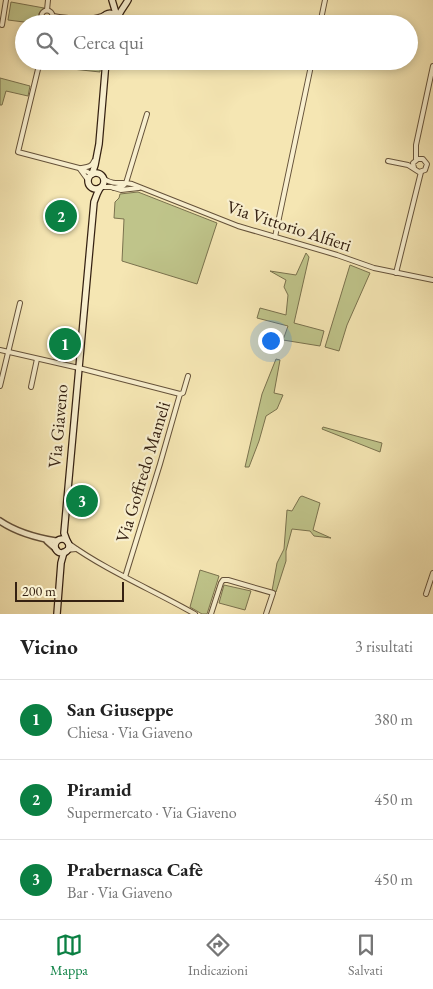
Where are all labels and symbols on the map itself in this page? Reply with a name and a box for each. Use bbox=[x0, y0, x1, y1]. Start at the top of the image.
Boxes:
street label: Via Vittorio Alfieri bbox=[224, 195, 355, 257]
pin: 2 bbox=[45, 197, 77, 235]
pin: 1 bbox=[49, 325, 81, 363]
your location bbox=[258, 328, 284, 354]
street label: Via Giaveno bbox=[42, 383, 73, 469]
street label: Via Goffredo Mameli bbox=[110, 398, 175, 545]
pin: 3 bbox=[66, 482, 98, 520]
scale bar bbox=[15, 579, 124, 602]

